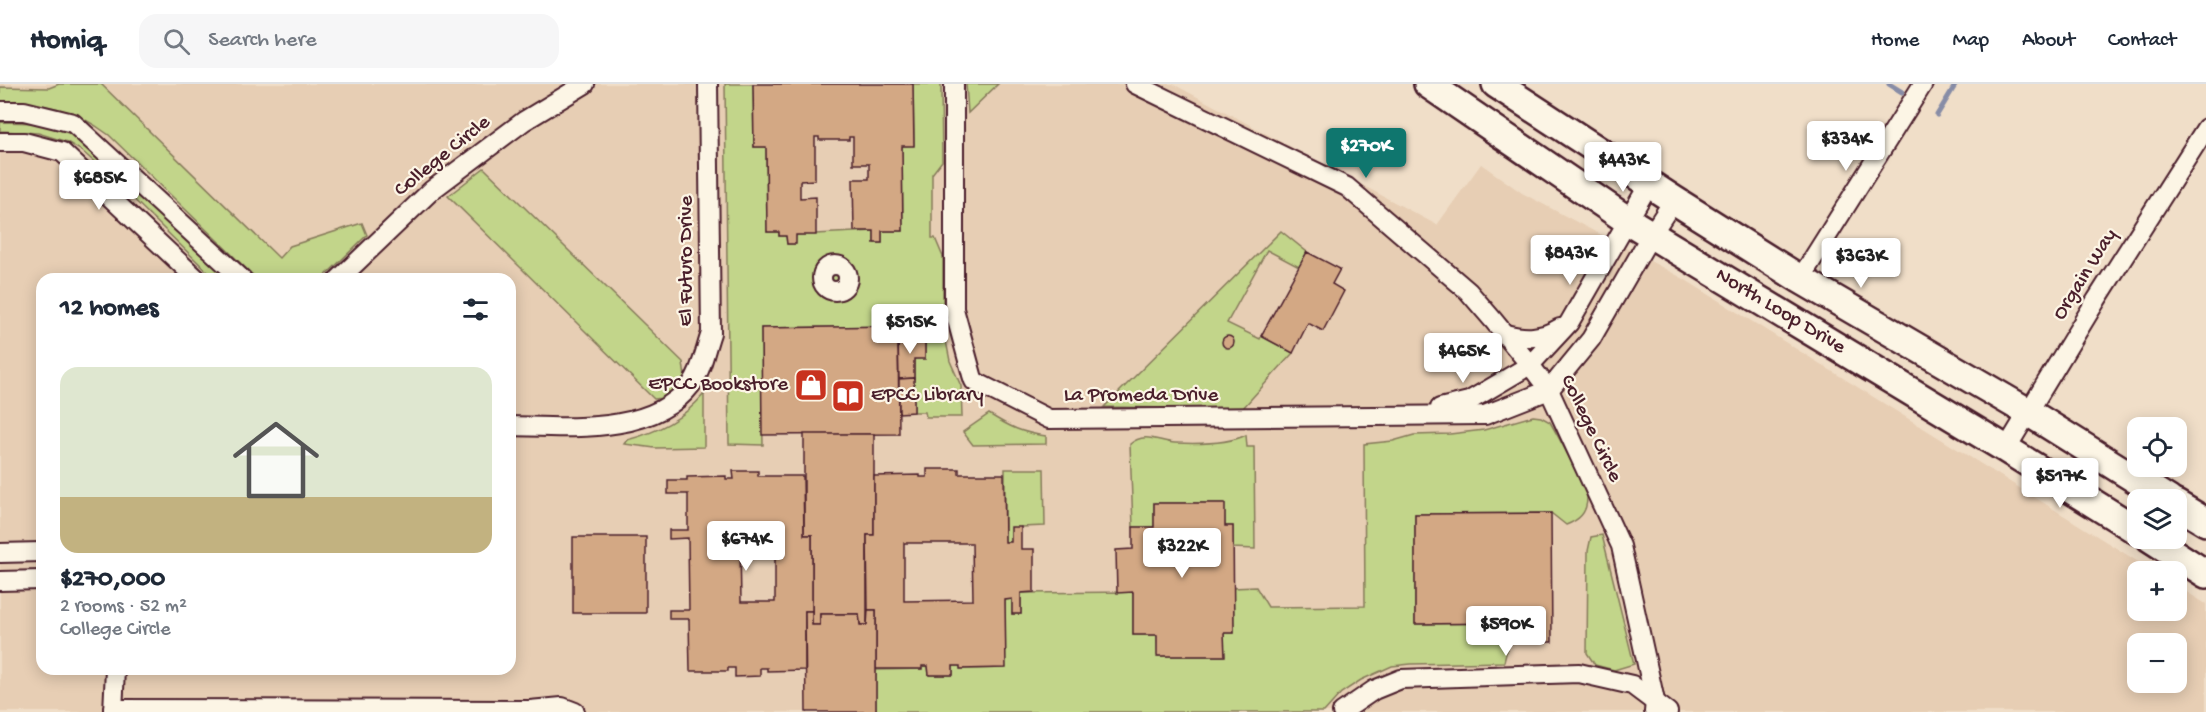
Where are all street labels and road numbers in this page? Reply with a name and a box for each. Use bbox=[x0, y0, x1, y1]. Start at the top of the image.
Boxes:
street label: College Circle bbox=[390, 110, 497, 203]
street label: El Futuro Drive bbox=[675, 194, 700, 326]
street label: Orgain Way bbox=[2048, 225, 2124, 325]
street label: North Loop Drive bbox=[1710, 263, 1851, 361]
street label: College Circle bbox=[1553, 371, 1627, 488]
street label: La Promeda Drive bbox=[1064, 384, 1220, 409]

